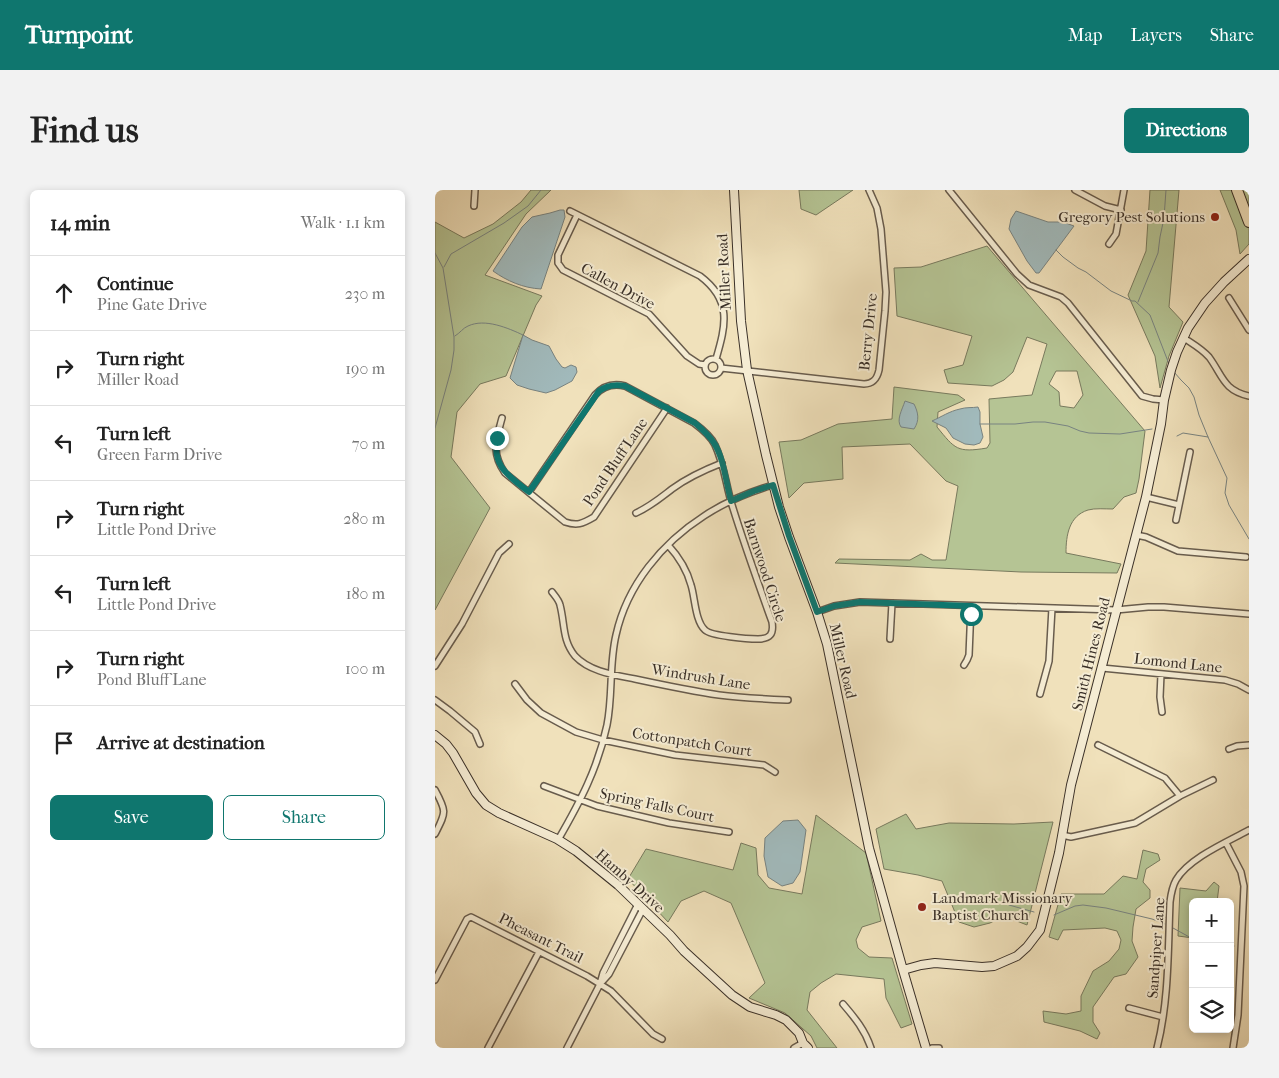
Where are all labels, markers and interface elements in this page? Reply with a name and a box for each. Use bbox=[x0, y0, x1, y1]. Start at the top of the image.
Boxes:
text: Turnpoint bbox=[25, 21, 133, 49]
text: Map bbox=[1068, 25, 1102, 46]
text: Layers bbox=[1130, 25, 1182, 46]
text: Share bbox=[1210, 25, 1254, 46]
button: Directions bbox=[1124, 108, 1249, 153]
text: Find us bbox=[30, 110, 139, 151]
place label: Gregory Pest Solutions bbox=[1058, 208, 1205, 226]
text: 14 min bbox=[50, 211, 110, 235]
marker: Gregory Pest Solutions bbox=[1209, 211, 1221, 223]
text: Walk · 1.1 km bbox=[301, 213, 385, 232]
street label: Miller Road bbox=[713, 232, 735, 311]
street label: Callen Drive bbox=[578, 259, 659, 313]
text: Continue bbox=[97, 273, 173, 295]
icon: ahead bbox=[50, 279, 78, 307]
text: 230 m bbox=[345, 284, 385, 303]
street label: Berry Drive bbox=[855, 292, 881, 372]
text: Pine Gate Drive bbox=[97, 295, 207, 314]
text: Turn right bbox=[97, 348, 184, 370]
icon: right bbox=[50, 354, 78, 382]
text: 190 m bbox=[345, 359, 385, 378]
text: Miller Road bbox=[97, 370, 179, 389]
street label: Pond Bluff Lane bbox=[579, 414, 651, 510]
text: Turn left bbox=[97, 423, 171, 445]
route end bbox=[486, 427, 509, 450]
icon: left bbox=[50, 429, 78, 457]
text: 70 m bbox=[352, 434, 385, 453]
text: Green Farm Drive bbox=[97, 445, 222, 464]
text: Turn right bbox=[97, 498, 184, 520]
icon: right bbox=[50, 504, 78, 532]
text: 280 m bbox=[343, 509, 385, 528]
street label: Barnwood Circle bbox=[740, 516, 790, 625]
text: Little Pond Drive bbox=[97, 520, 216, 539]
text: Turn left bbox=[97, 573, 171, 595]
icon: left bbox=[50, 579, 78, 607]
text: 180 m bbox=[346, 584, 385, 603]
text: Little Pond Drive bbox=[97, 595, 216, 614]
street label: Smith Hines Road bbox=[1068, 595, 1114, 712]
route start bbox=[960, 603, 983, 626]
street label: Miller Road bbox=[826, 622, 861, 701]
text: Turn right bbox=[97, 648, 184, 670]
street label: Lomond Lane bbox=[1133, 649, 1224, 677]
icon: right bbox=[50, 654, 78, 682]
text: 100 m bbox=[345, 659, 385, 678]
street label: Windrush Lane bbox=[649, 660, 752, 694]
text: Pond Bluff Lane bbox=[97, 670, 207, 689]
street label: Cottonpatch Court bbox=[631, 724, 754, 760]
icon: arrive bbox=[50, 729, 78, 757]
text: Arrive at destination bbox=[97, 732, 265, 754]
street label: Spring Falls Court bbox=[598, 784, 716, 826]
button: Save bbox=[50, 795, 213, 840]
button: Share bbox=[223, 795, 385, 840]
street label: Hamby Drive bbox=[592, 845, 669, 917]
place label: Landmark Missionary Baptist Church bbox=[932, 889, 1074, 924]
street label: Sandpiper Lane bbox=[1143, 896, 1169, 999]
map controls bbox=[1189, 898, 1234, 1033]
button: + bbox=[1189, 898, 1234, 943]
marker: Landmark Missionary Baptist Church bbox=[916, 901, 928, 913]
street label: Pheasant Trail bbox=[496, 909, 586, 967]
button: − bbox=[1189, 943, 1234, 988]
button: layers bbox=[1189, 988, 1234, 1033]

